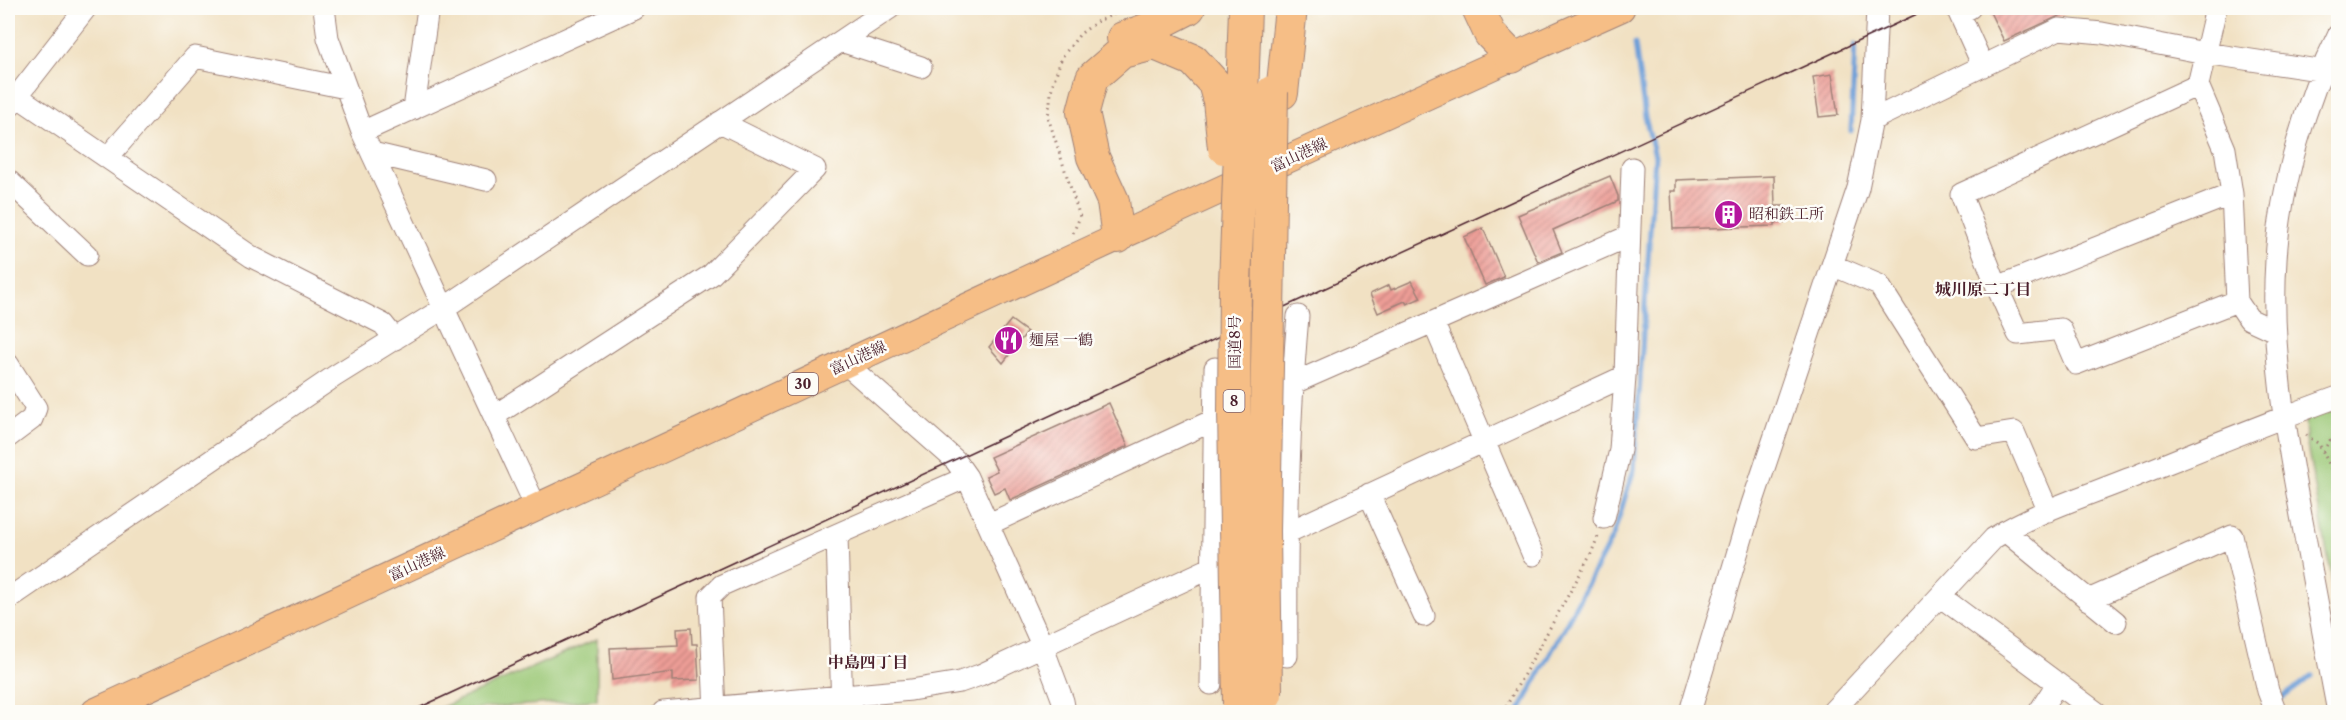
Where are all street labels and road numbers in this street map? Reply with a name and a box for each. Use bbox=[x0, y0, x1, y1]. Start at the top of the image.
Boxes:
street label: 富山港線 bbox=[1268, 133, 1330, 176]
street label: 国道8号 bbox=[1225, 315, 1244, 369]
street label: 富山港線 bbox=[827, 336, 889, 379]
road number: 30 bbox=[788, 373, 818, 395]
road number: 8 bbox=[1224, 390, 1244, 412]
street label: 富山港線 bbox=[386, 542, 448, 585]

